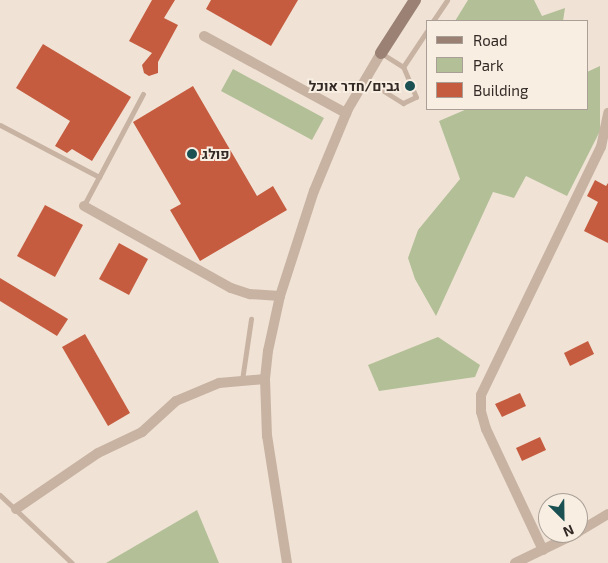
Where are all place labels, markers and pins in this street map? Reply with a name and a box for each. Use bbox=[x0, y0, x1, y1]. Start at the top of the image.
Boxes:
place label: גבים/חדר אוכל bbox=[309, 78, 400, 94]
marker: גבים/חדר אוכל bbox=[404, 80, 416, 92]
place label: פולג bbox=[202, 146, 229, 162]
marker: פולג bbox=[186, 148, 198, 160]

